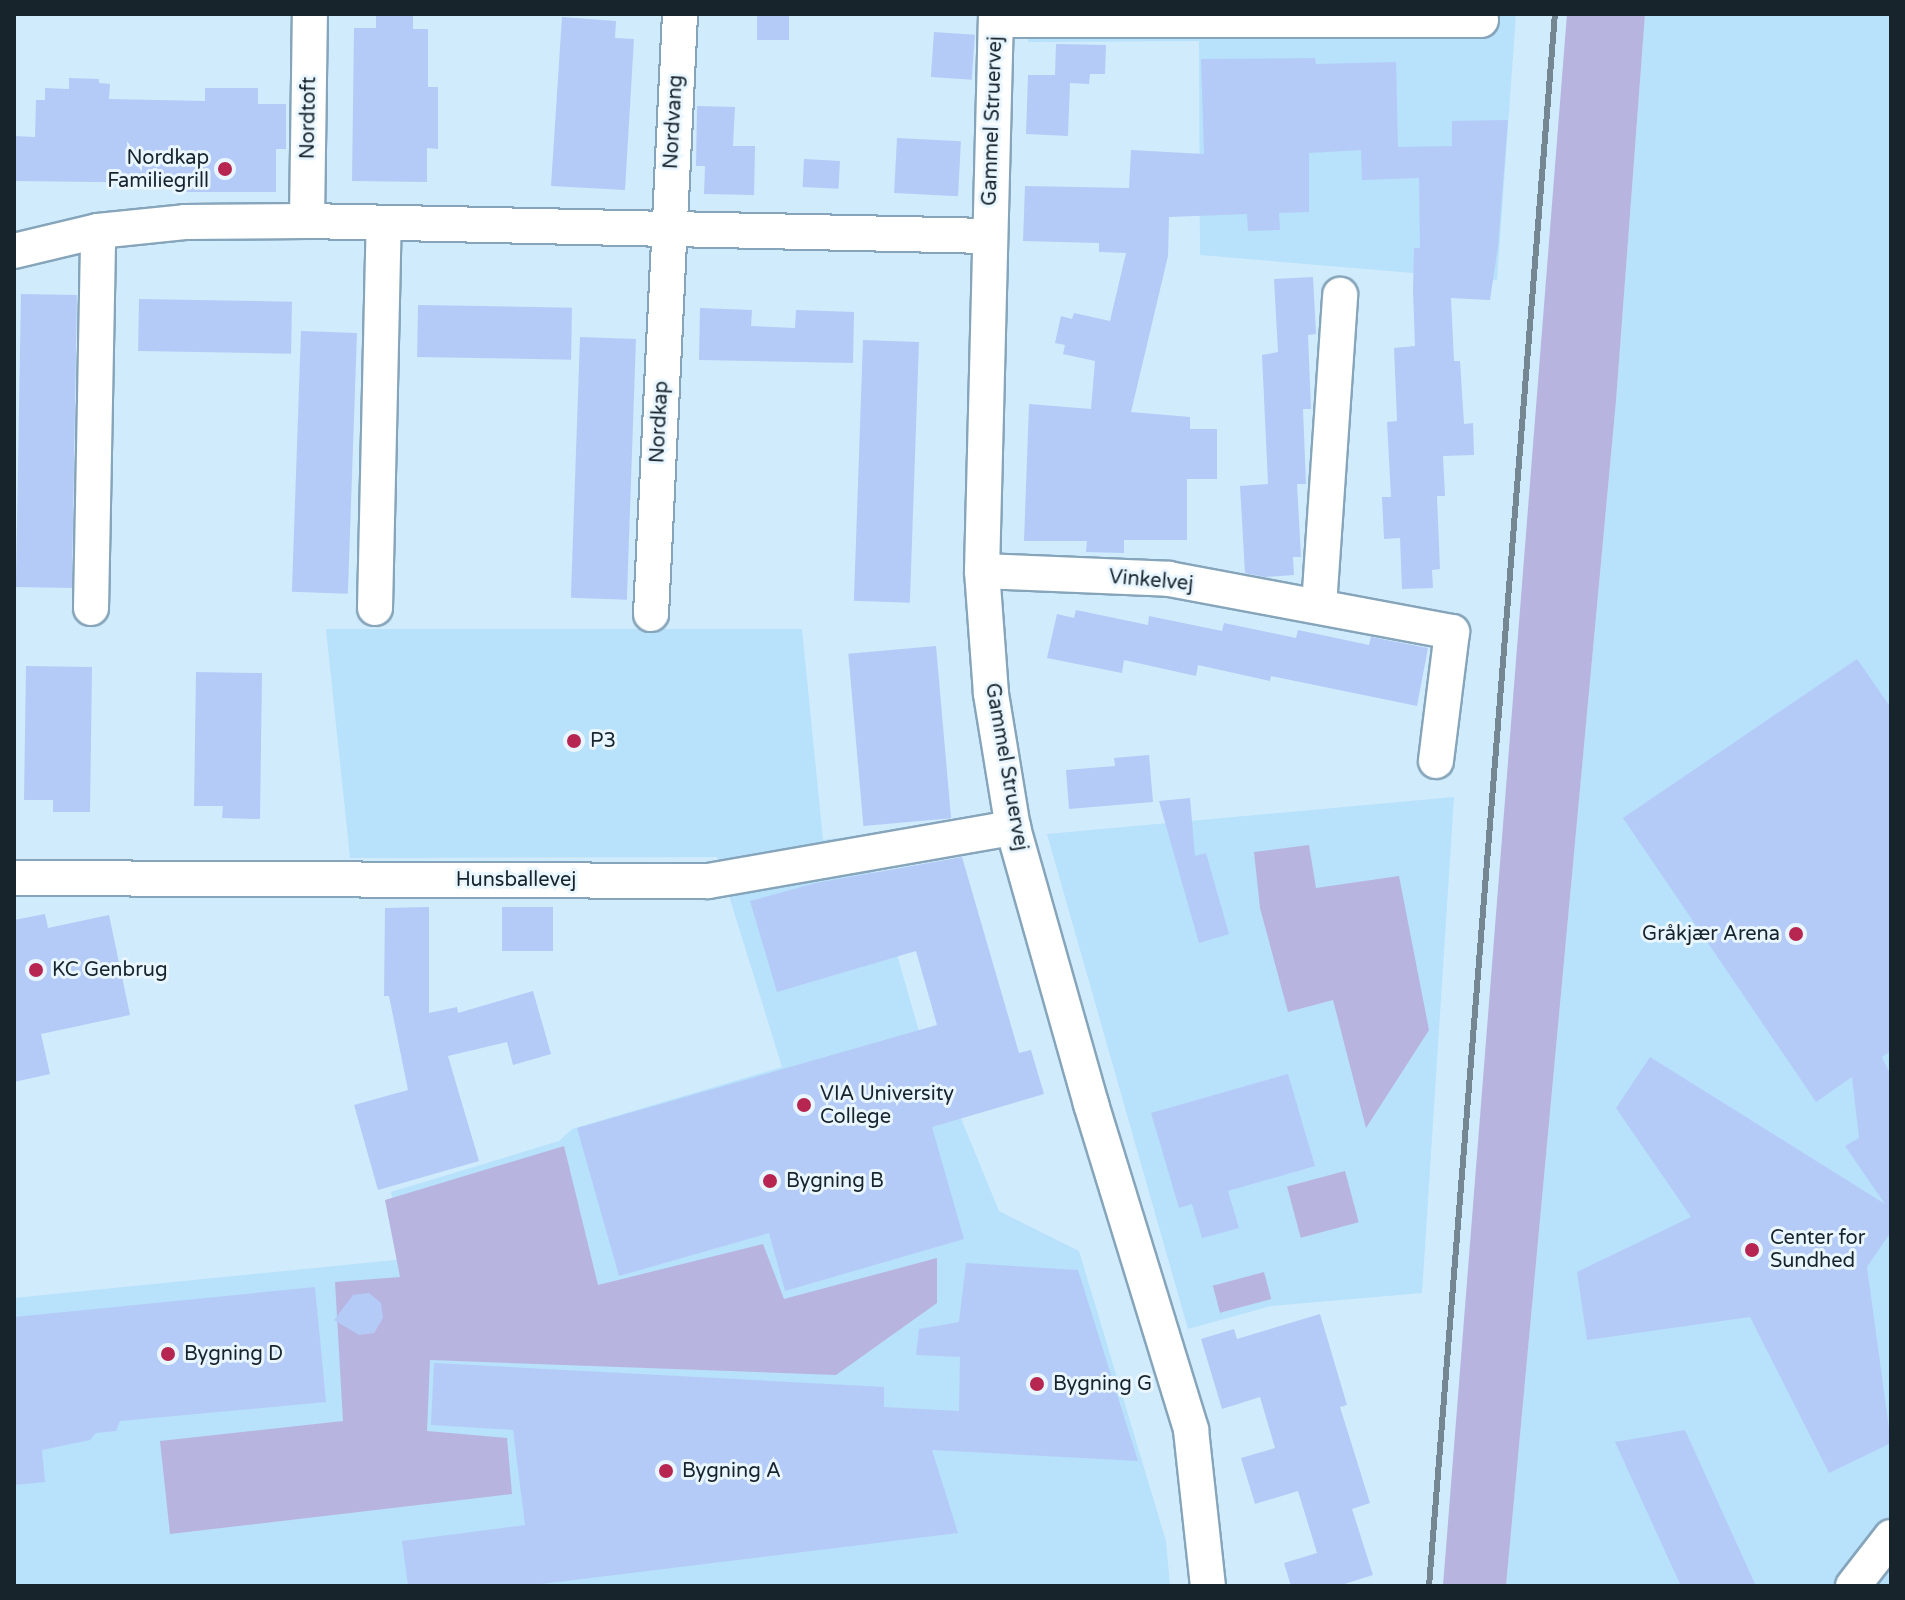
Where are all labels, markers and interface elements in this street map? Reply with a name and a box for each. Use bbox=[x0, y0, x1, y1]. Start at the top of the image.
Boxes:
street label: Gammel Struervej bbox=[978, 36, 1008, 206]
street label: Nordvang bbox=[660, 74, 688, 170]
street label: Nordtoft bbox=[296, 77, 322, 159]
place label: Nordkap Familiegrill bbox=[107, 146, 209, 193]
marker: Nordkap Familiegrill bbox=[216, 160, 234, 178]
street label: Nordkap bbox=[646, 380, 674, 464]
street label: Vinkelvej bbox=[1108, 565, 1194, 597]
street label: Gammel Struervej bbox=[979, 681, 1033, 853]
place label: P3 bbox=[590, 729, 616, 753]
marker: P3 bbox=[565, 732, 583, 750]
street label: Hunsballevej bbox=[456, 868, 576, 892]
place label: Gråkjær Arena bbox=[1642, 922, 1780, 946]
marker: Gråkjær Arena bbox=[1787, 925, 1805, 943]
place label: KC Genbrug bbox=[52, 958, 168, 982]
marker: KC Genbrug bbox=[27, 961, 45, 979]
place label: VIA University College bbox=[820, 1082, 954, 1129]
marker: VIA University College bbox=[795, 1096, 813, 1114]
place label: Bygning B bbox=[786, 1169, 884, 1193]
marker: Bygning B bbox=[761, 1172, 779, 1190]
place label: Center for Sundhed bbox=[1770, 1226, 1865, 1273]
marker: Center for Sundhed bbox=[1741, 1239, 1763, 1261]
place label: Bygning D bbox=[184, 1342, 283, 1366]
marker: Bygning D bbox=[159, 1345, 177, 1363]
place label: Bygning G bbox=[1053, 1372, 1152, 1396]
marker: Bygning G bbox=[1028, 1375, 1046, 1393]
place label: Bygning A bbox=[682, 1459, 781, 1483]
marker: Bygning A bbox=[657, 1462, 675, 1480]

